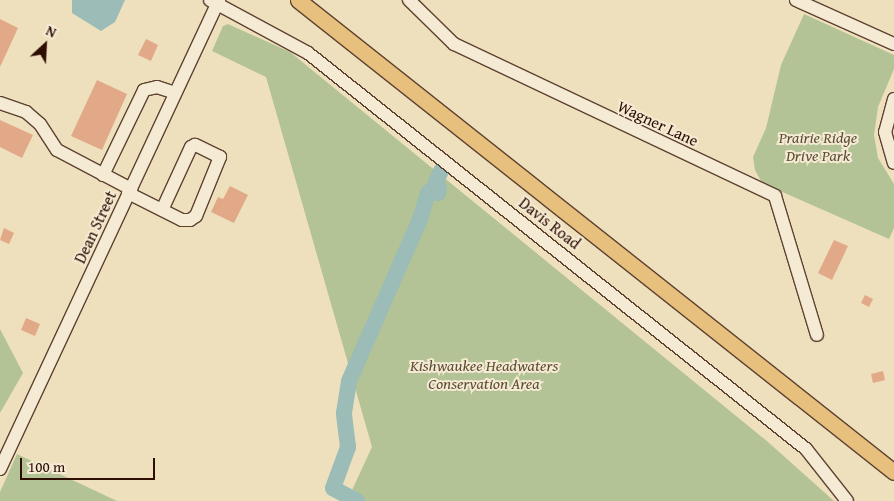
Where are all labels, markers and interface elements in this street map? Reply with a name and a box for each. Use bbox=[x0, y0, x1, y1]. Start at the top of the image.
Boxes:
north arrow bbox=[20, 20, 70, 70]
text: N bbox=[43, 20, 60, 42]
street label: Wagner Lane bbox=[615, 96, 701, 150]
park label: Prairie Ridge Drive Park bbox=[779, 127, 857, 165]
street label: Dean Street bbox=[70, 188, 120, 266]
street label: Davis Road bbox=[515, 193, 585, 253]
park label: Kishwaukee Headwaters Conservation Area bbox=[410, 355, 558, 393]
scale bar bbox=[22, 448, 158, 480]
text: 100 m bbox=[28, 456, 65, 477]

